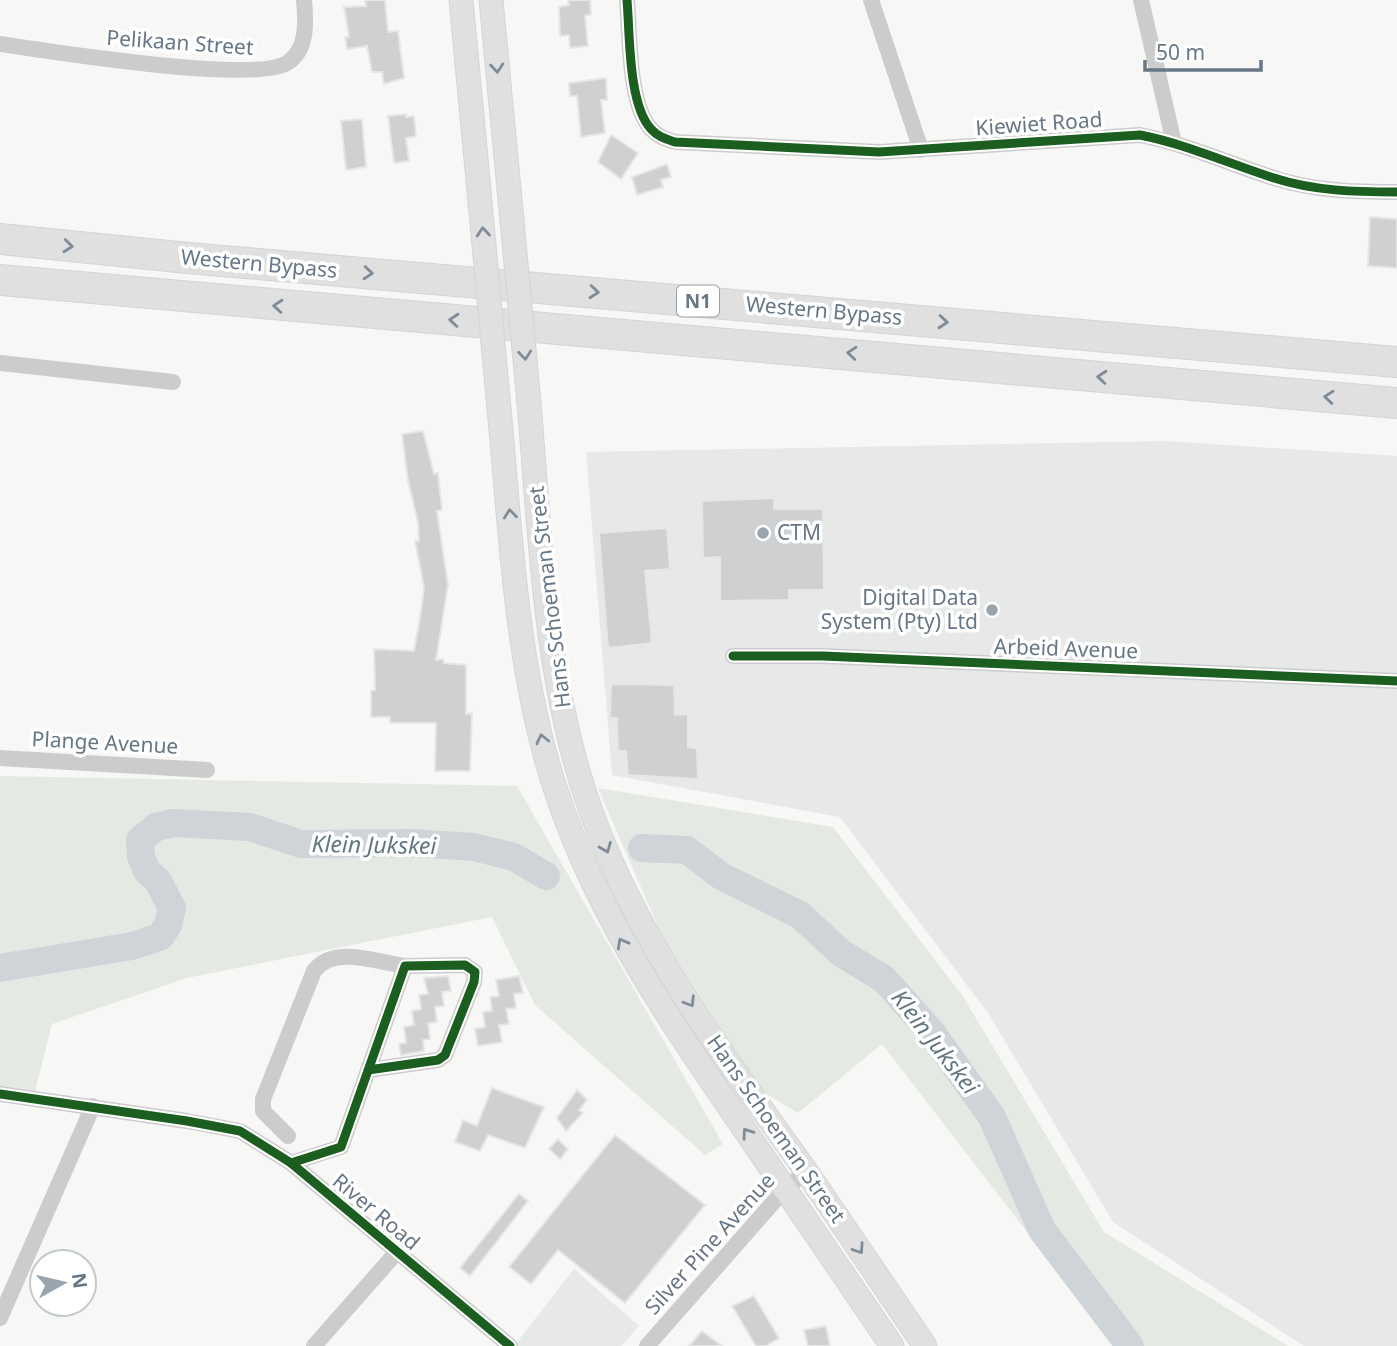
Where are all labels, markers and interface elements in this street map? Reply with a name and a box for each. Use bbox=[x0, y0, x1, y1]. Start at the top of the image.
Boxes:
street label: Pelikaan Street bbox=[106, 23, 255, 61]
scale bar bbox=[1145, 28, 1260, 72]
text: 50 m bbox=[1156, 38, 1205, 66]
one-way arrow bbox=[489, 63, 504, 74]
street label: Kiewiet Road bbox=[975, 105, 1103, 141]
one-way arrow bbox=[476, 226, 491, 237]
one-way arrow bbox=[63, 238, 74, 253]
street label: Western Bypass bbox=[180, 242, 338, 284]
one-way arrow bbox=[362, 265, 373, 280]
one-way arrow bbox=[589, 284, 600, 299]
road number: N1 bbox=[677, 286, 719, 316]
street label: Western Bypass bbox=[745, 289, 903, 331]
one-way arrow bbox=[272, 299, 283, 314]
one-way arrow bbox=[448, 313, 459, 328]
one-way arrow bbox=[938, 314, 949, 329]
one-way arrow bbox=[846, 346, 857, 361]
one-way arrow bbox=[517, 350, 532, 361]
one-way arrow bbox=[1097, 370, 1108, 385]
one-way arrow bbox=[1323, 390, 1334, 405]
street label: Hans Schoeman Street bbox=[521, 484, 577, 710]
one-way arrow bbox=[502, 508, 517, 520]
place label: CTM bbox=[777, 518, 821, 546]
marker: CTM bbox=[755, 525, 771, 541]
place label: Digital Data System (Pty) Ltd bbox=[821, 583, 978, 635]
marker: Digital Data System (Pty) Ltd bbox=[984, 602, 1000, 618]
street label: Arbeid Avenue bbox=[993, 631, 1139, 665]
street label: Plange Avenue bbox=[31, 724, 179, 760]
one-way arrow bbox=[536, 733, 550, 745]
water label: Klein Jukskei bbox=[311, 827, 438, 861]
one-way arrow bbox=[597, 841, 611, 853]
one-way arrow bbox=[617, 937, 630, 950]
water label: Klein Jukskei bbox=[885, 982, 987, 1101]
one-way arrow bbox=[682, 994, 695, 1007]
street label: Hans Schoeman Street bbox=[701, 1029, 853, 1228]
one-way arrow bbox=[743, 1128, 755, 1141]
street label: River Road bbox=[327, 1167, 426, 1256]
street label: Silver Pine Avenue bbox=[638, 1167, 780, 1320]
one-way arrow bbox=[850, 1241, 863, 1254]
north arrow bbox=[28, 1248, 98, 1318]
text: N bbox=[66, 1271, 94, 1290]

